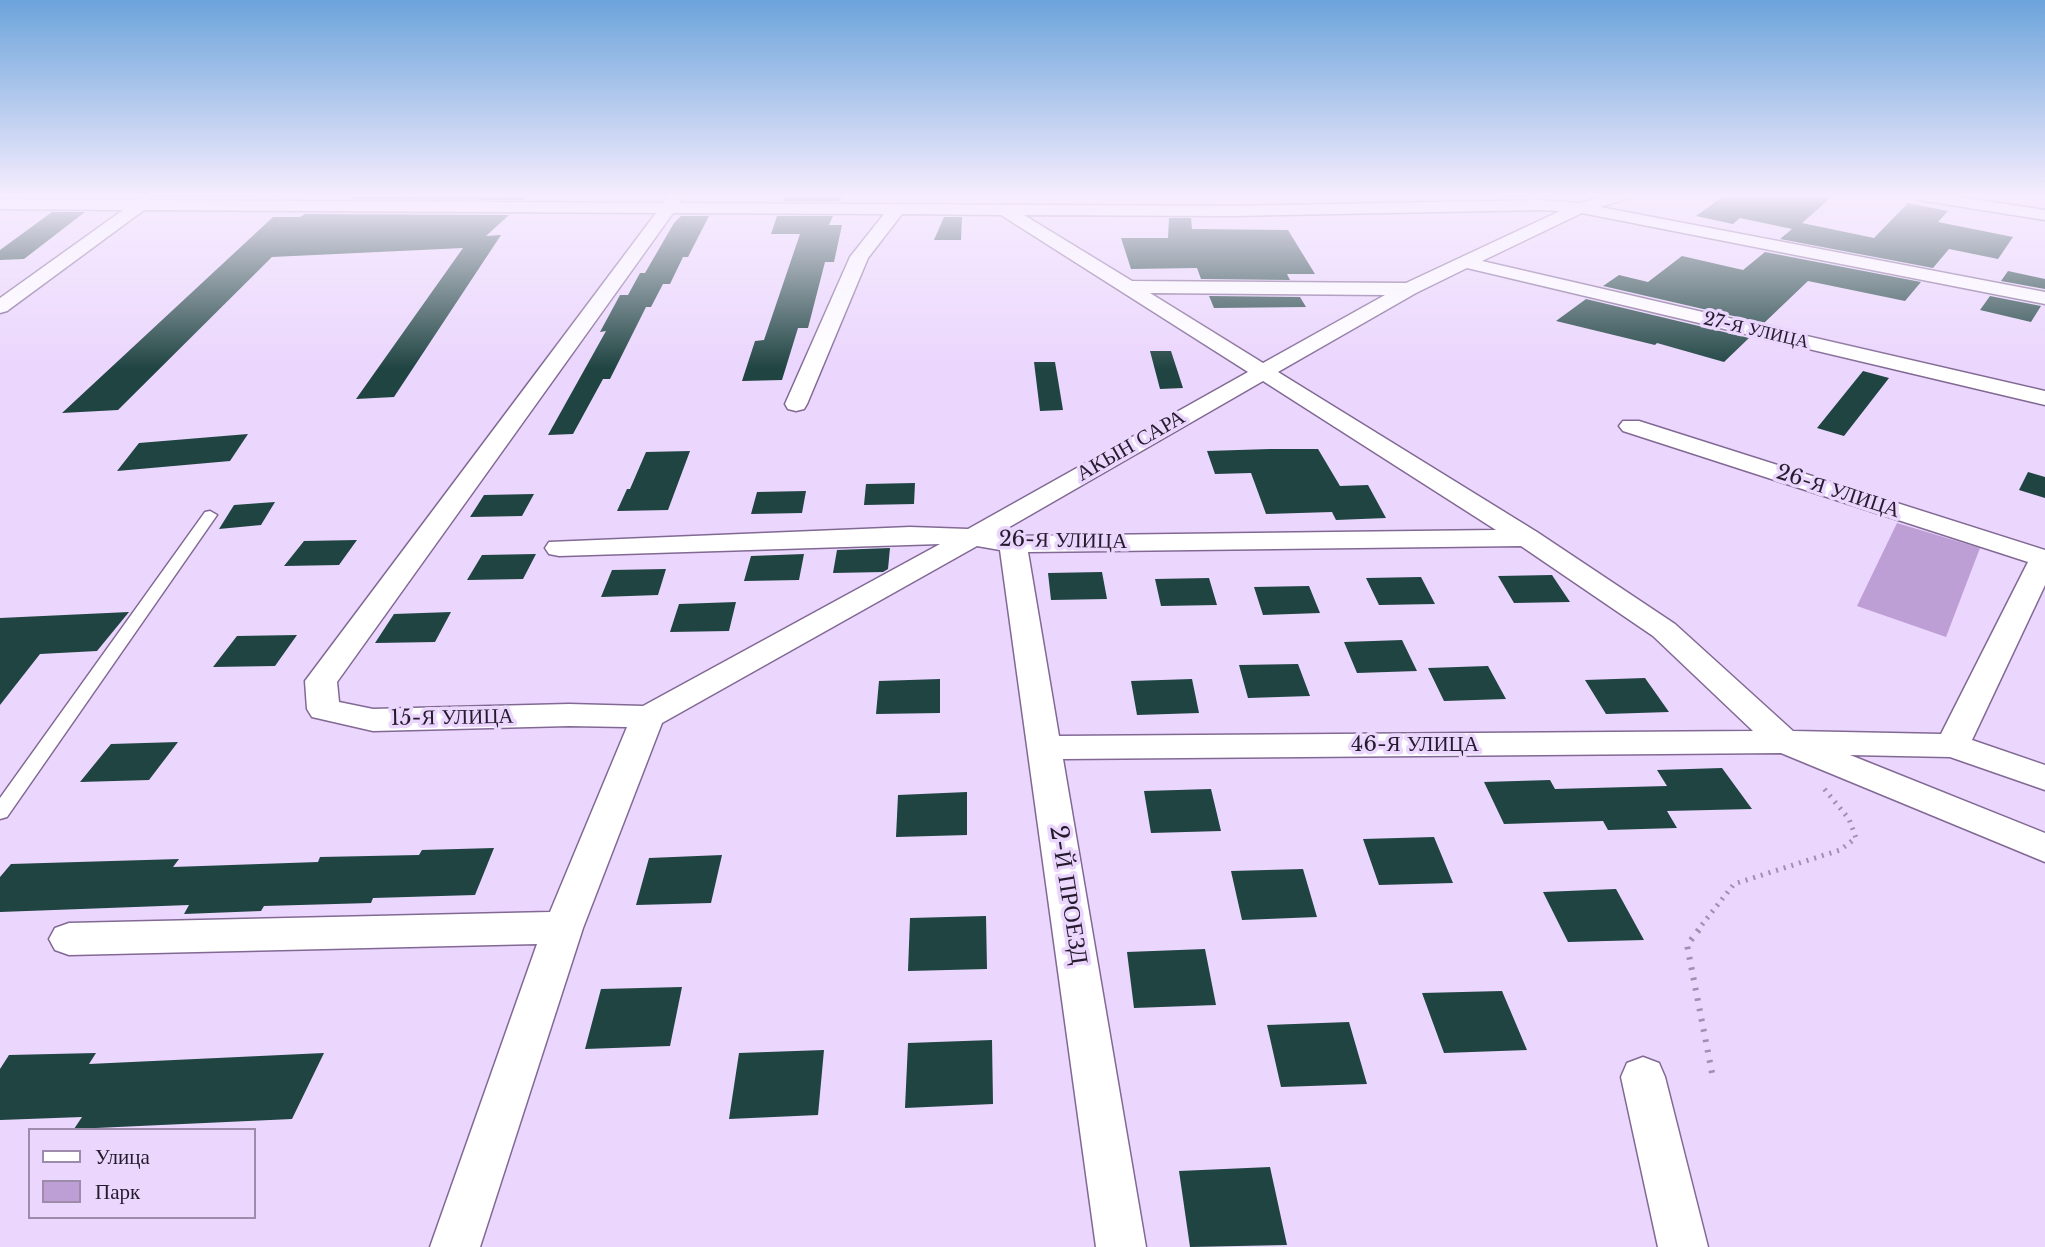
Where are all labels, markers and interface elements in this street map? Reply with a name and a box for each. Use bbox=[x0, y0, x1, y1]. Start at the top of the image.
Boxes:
street label: 27-Я УЛИЦА bbox=[1701, 308, 1811, 354]
street label: АКЫН САРА bbox=[1072, 405, 1190, 487]
street label: 26-Я УЛИЦА bbox=[1773, 460, 1903, 524]
street label: 26-Я УЛИЦА bbox=[999, 527, 1127, 555]
street label: 15-Я УЛИЦА bbox=[390, 704, 514, 732]
street label: 46-Я УЛИЦА bbox=[1351, 732, 1479, 758]
street label: 2-Й ПРОЕЗД bbox=[1043, 823, 1093, 967]
legend bbox=[28, 1128, 256, 1219]
text: Улица bbox=[95, 1144, 150, 1170]
text: Парк bbox=[95, 1179, 140, 1205]

